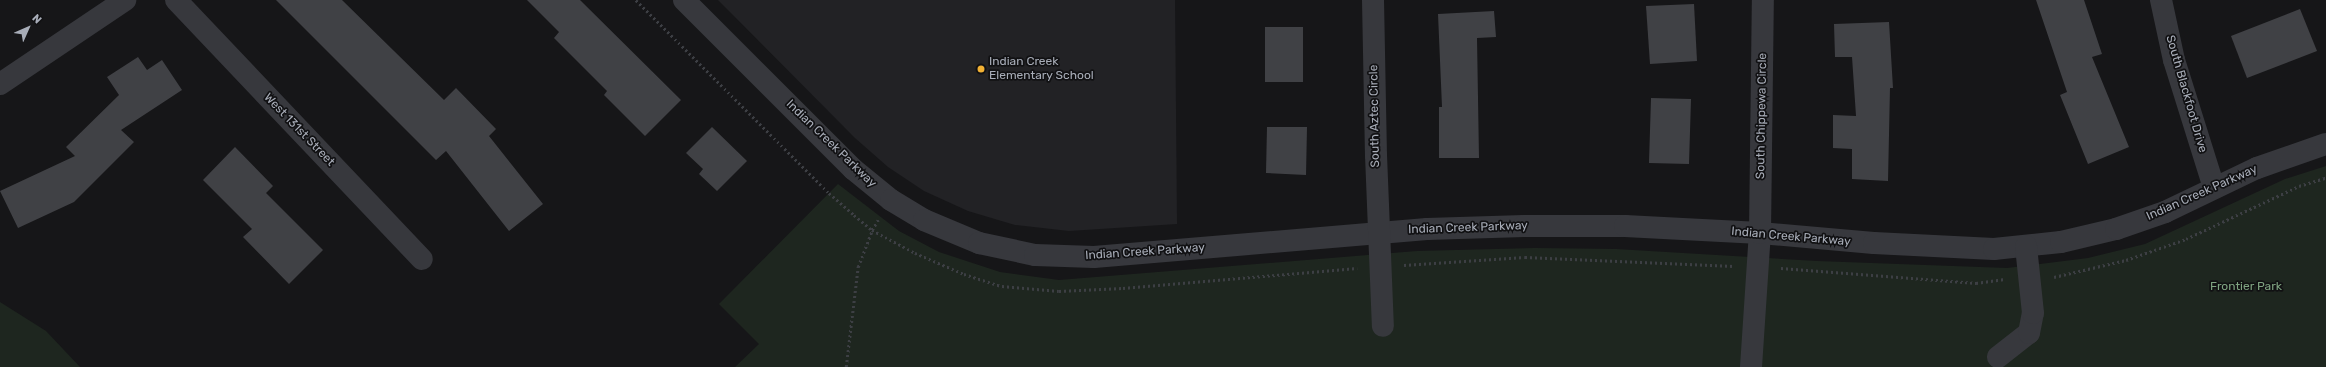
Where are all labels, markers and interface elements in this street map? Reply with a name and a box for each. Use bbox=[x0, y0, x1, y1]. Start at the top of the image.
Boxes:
north arrow bbox=[8, 8, 48, 48]
text: N bbox=[29, 12, 44, 27]
street label: South Blackfoot Drive bbox=[2162, 34, 2210, 154]
street label: South Chippewa Circle bbox=[1754, 53, 1770, 179]
place label: Indian Creek Elementary School bbox=[989, 55, 1094, 83]
marker: Indian Creek Elementary School bbox=[976, 64, 986, 74]
street label: South Aztec Circle bbox=[1367, 64, 1383, 168]
street label: West 131st Street bbox=[261, 91, 337, 169]
street label: Indian Creek Parkway bbox=[783, 97, 879, 191]
street label: Indian Creek Parkway bbox=[2144, 162, 2260, 224]
street label: Indian Creek Parkway bbox=[1408, 219, 1528, 237]
street label: Indian Creek Parkway bbox=[1731, 225, 1851, 249]
street label: Indian Creek Parkway bbox=[1085, 241, 1205, 263]
park label: Frontier Park bbox=[2210, 280, 2282, 294]

